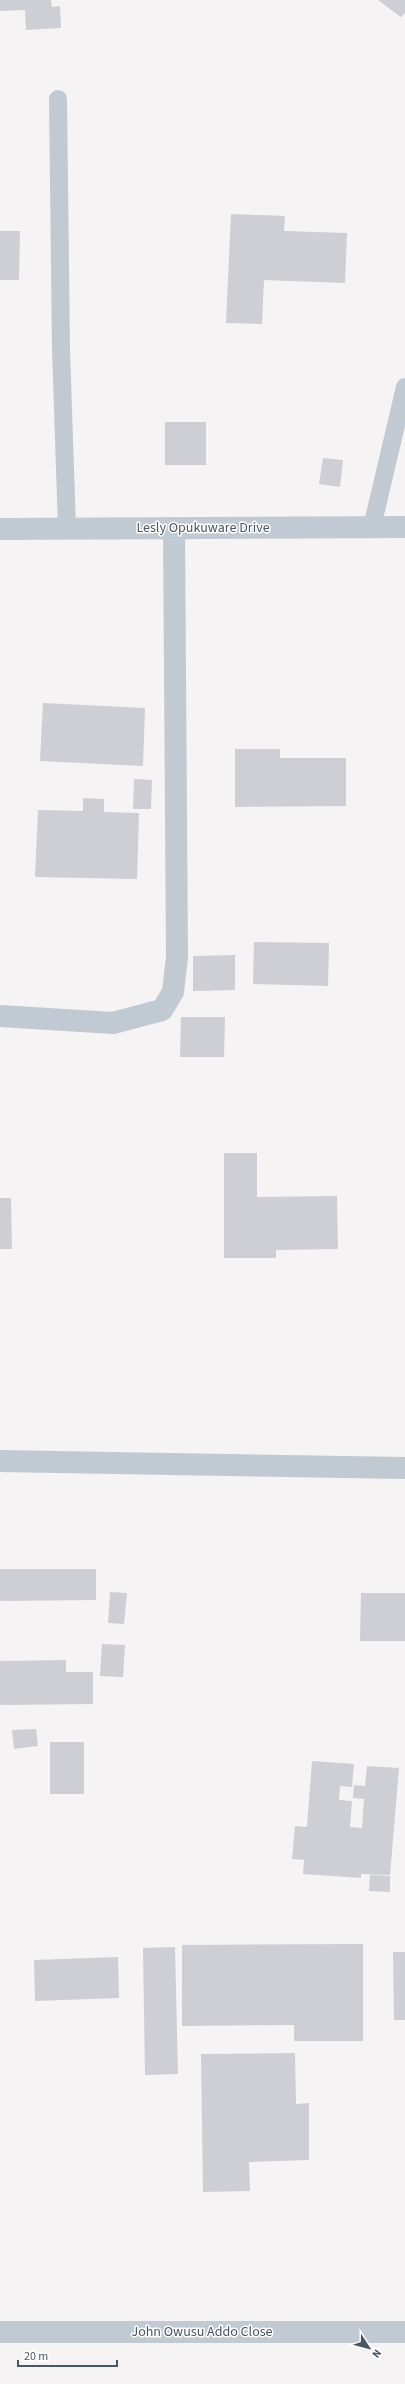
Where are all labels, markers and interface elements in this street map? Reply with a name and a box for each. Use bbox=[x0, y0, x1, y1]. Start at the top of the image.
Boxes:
street label: Lesly Opukuware Drive bbox=[136, 518, 270, 538]
street label: John Owusu Addo Close bbox=[131, 2322, 273, 2342]
north arrow bbox=[349, 2328, 389, 2368]
scale bar bbox=[18, 2342, 117, 2368]
text: N bbox=[368, 2346, 385, 2361]
text: 20 m bbox=[24, 2348, 48, 2365]

